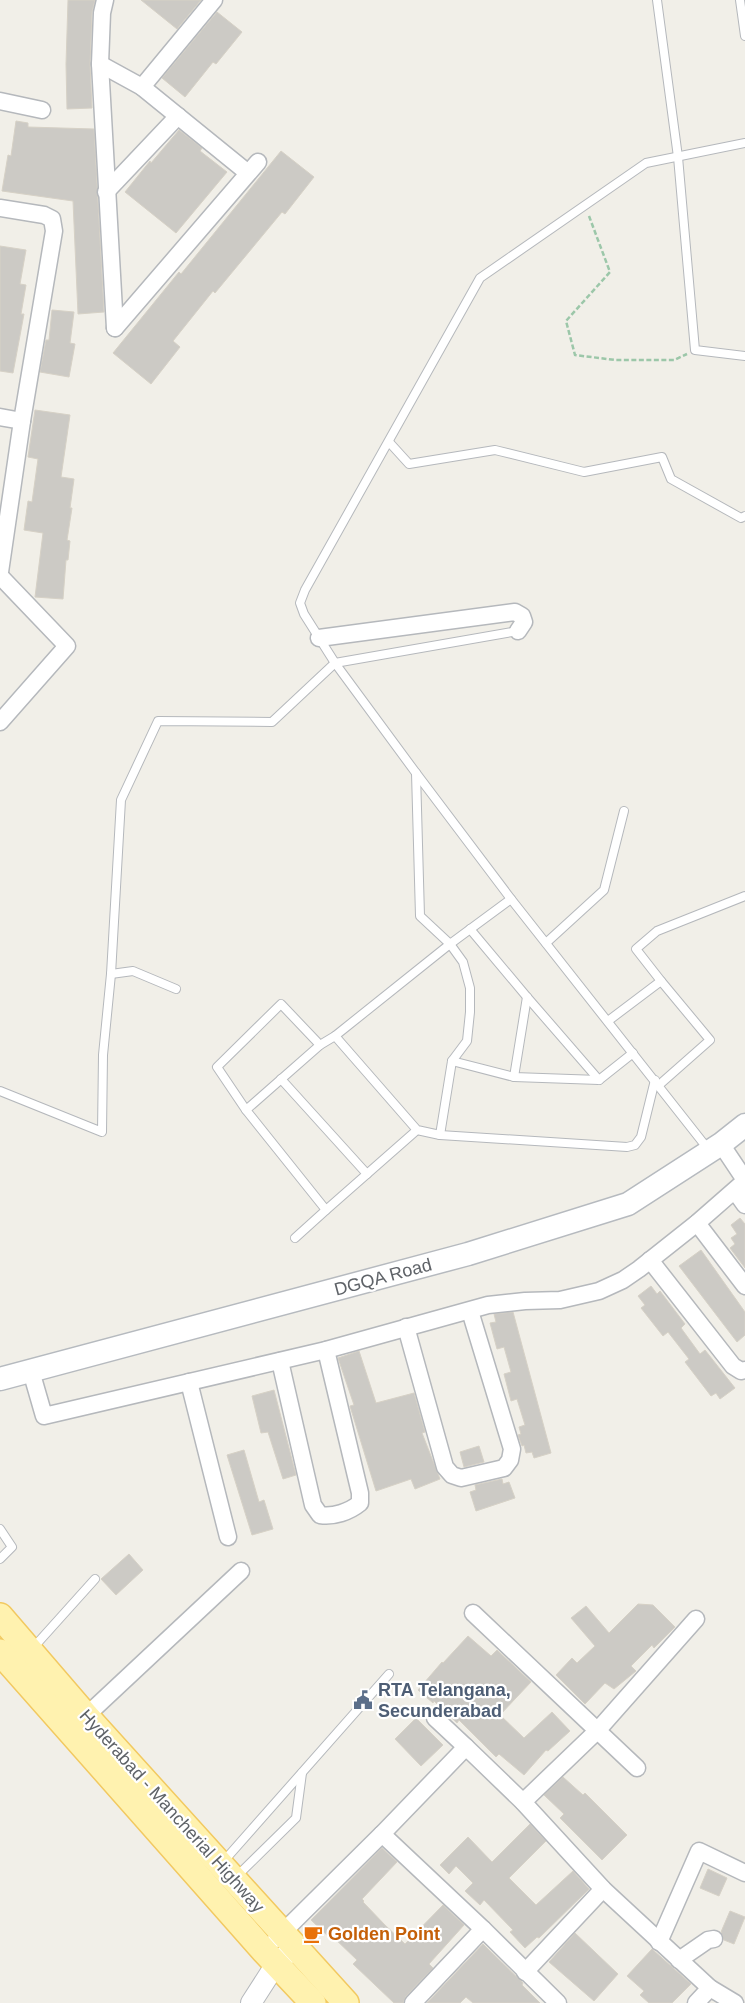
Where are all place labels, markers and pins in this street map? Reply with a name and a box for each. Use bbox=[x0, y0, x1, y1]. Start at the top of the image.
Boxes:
place label: RTA Telangana, Secunderabad bbox=[378, 1680, 511, 1721]
public building icon: RTA Telangana, Secunderabad bbox=[352, 1689, 374, 1711]
cafe icon: Golden Point bbox=[302, 1923, 324, 1945]
place label: Golden Point bbox=[328, 1924, 440, 1944]

